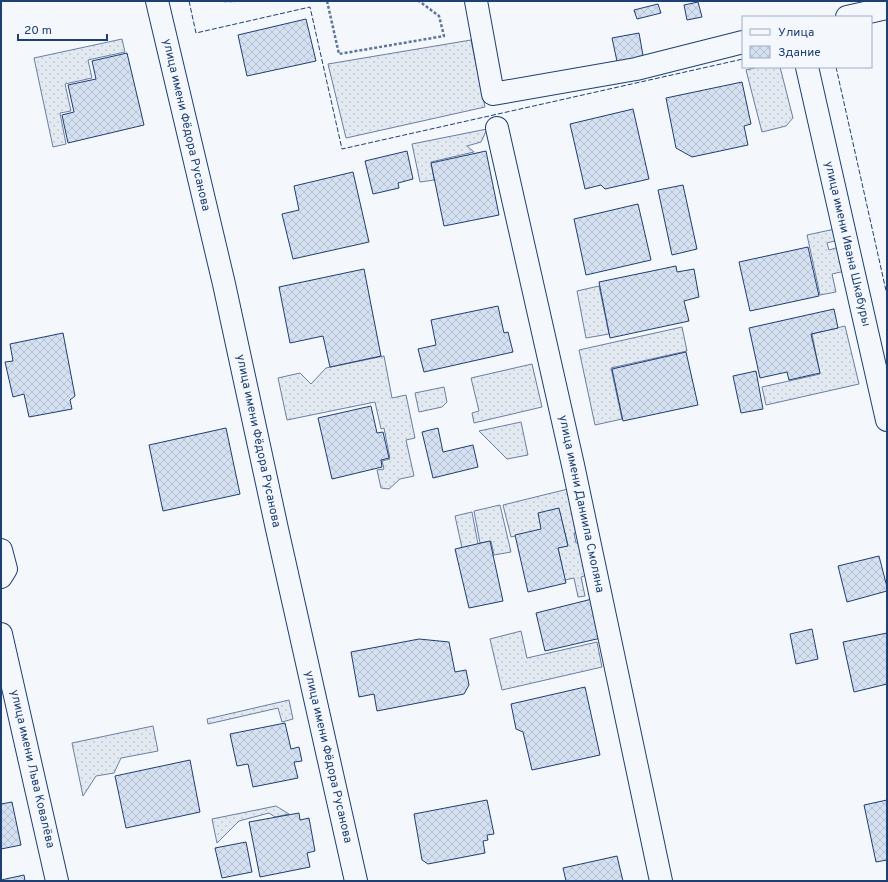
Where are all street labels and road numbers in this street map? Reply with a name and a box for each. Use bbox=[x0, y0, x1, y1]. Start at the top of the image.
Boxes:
street label: улица имени Фёдора Русанова bbox=[158, 37, 214, 213]
street label: улица имени Ивана Шкабуры bbox=[820, 160, 874, 328]
street label: улица имени Фёдора Русанова bbox=[232, 353, 284, 529]
street label: улица имени Даниила Смоляна bbox=[554, 414, 608, 594]
street label: улица имени Фёдора Русанова bbox=[300, 669, 356, 845]
street label: улица имени Льва Ковалёва bbox=[6, 688, 58, 850]

